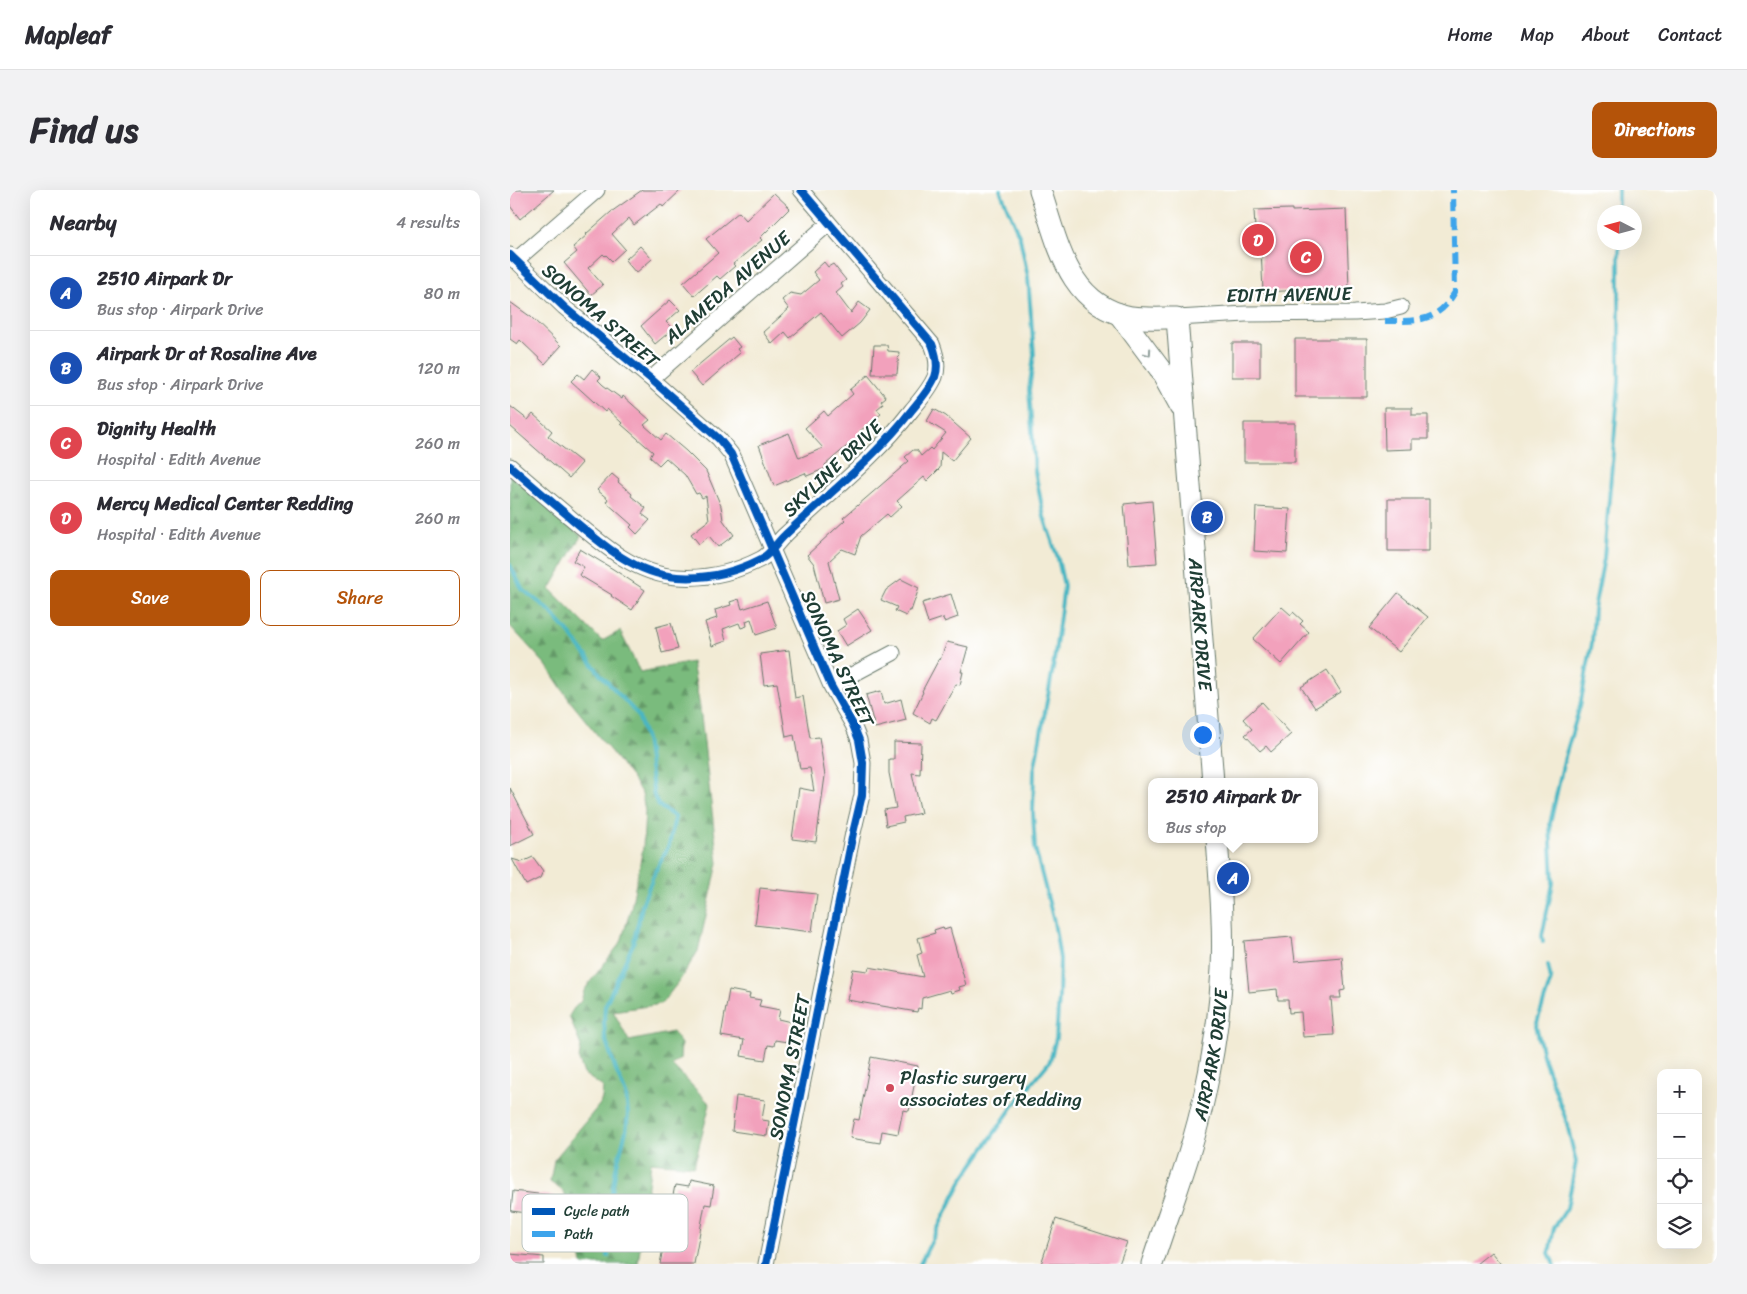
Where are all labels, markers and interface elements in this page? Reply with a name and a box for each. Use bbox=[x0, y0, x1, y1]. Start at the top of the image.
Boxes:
text: Mapleaf bbox=[25, 14, 111, 56]
text: Home bbox=[1448, 19, 1493, 51]
text: Map bbox=[1521, 19, 1554, 51]
text: About bbox=[1582, 19, 1630, 51]
text: Contact bbox=[1658, 19, 1722, 51]
text: Find us bbox=[30, 99, 138, 161]
button: Directions bbox=[1592, 102, 1717, 158]
text: Nearby bbox=[50, 204, 116, 242]
north arrow bbox=[1597, 205, 1642, 250]
text: 4 results bbox=[396, 208, 460, 237]
pin: D bbox=[1242, 221, 1274, 259]
street label: ALAMEDA AVENUE bbox=[655, 222, 800, 353]
pin: C bbox=[1290, 238, 1322, 276]
street label: SONOMA STREET bbox=[534, 255, 668, 377]
text: 2510 Airpark Dr bbox=[97, 262, 232, 295]
street label: EDITH AVENUE bbox=[1226, 277, 1353, 312]
text: A bbox=[61, 279, 71, 308]
text: 80 m bbox=[424, 279, 460, 308]
text: Bus stop · Airpark Drive bbox=[97, 295, 264, 324]
text: Airpark Dr at Rosaline Ave bbox=[97, 337, 317, 370]
one-way arrow bbox=[1142, 347, 1151, 356]
text: B bbox=[61, 354, 71, 383]
text: 120 m bbox=[417, 354, 460, 383]
text: Bus stop · Airpark Drive bbox=[97, 370, 264, 399]
street label: SKYLINE DRIVE bbox=[774, 410, 892, 525]
text: Dignity Health bbox=[97, 412, 216, 445]
text: C bbox=[61, 429, 71, 458]
text: 260 m bbox=[415, 429, 460, 458]
text: Hospital · Edith Avenue bbox=[97, 445, 261, 474]
text: Mercy Medical Center Redding bbox=[97, 487, 353, 520]
pin: B bbox=[1191, 498, 1223, 536]
text: D bbox=[61, 504, 71, 533]
text: 260 m bbox=[415, 504, 460, 533]
text: Hospital · Edith Avenue bbox=[97, 520, 261, 549]
street label: AIRPARK DRIVE bbox=[1179, 555, 1222, 693]
button: Save bbox=[50, 570, 250, 626]
button: Share bbox=[260, 570, 460, 626]
street label: SONOMA STREET bbox=[791, 584, 884, 733]
your location bbox=[1190, 722, 1216, 748]
popup bbox=[1148, 778, 1318, 843]
text: 2510 Airpark Dr bbox=[1166, 780, 1300, 813]
text: Bus stop bbox=[1166, 813, 1226, 842]
pin: A bbox=[1217, 859, 1249, 897]
street label: AIRPARK DRIVE bbox=[1183, 986, 1238, 1125]
street label: SONOMA STREET bbox=[759, 990, 820, 1143]
place label: Plastic surgery associates of Redding bbox=[900, 1061, 1082, 1116]
map controls bbox=[1657, 1069, 1702, 1249]
button: + bbox=[1657, 1069, 1702, 1114]
marker: Plastic surgery associates of Redding bbox=[884, 1082, 896, 1094]
button: − bbox=[1657, 1114, 1702, 1159]
button: locate bbox=[1657, 1159, 1702, 1204]
legend bbox=[522, 1194, 688, 1252]
text: Cycle path bbox=[564, 1199, 630, 1224]
button: layers bbox=[1657, 1204, 1702, 1249]
text: Path bbox=[564, 1222, 593, 1247]

